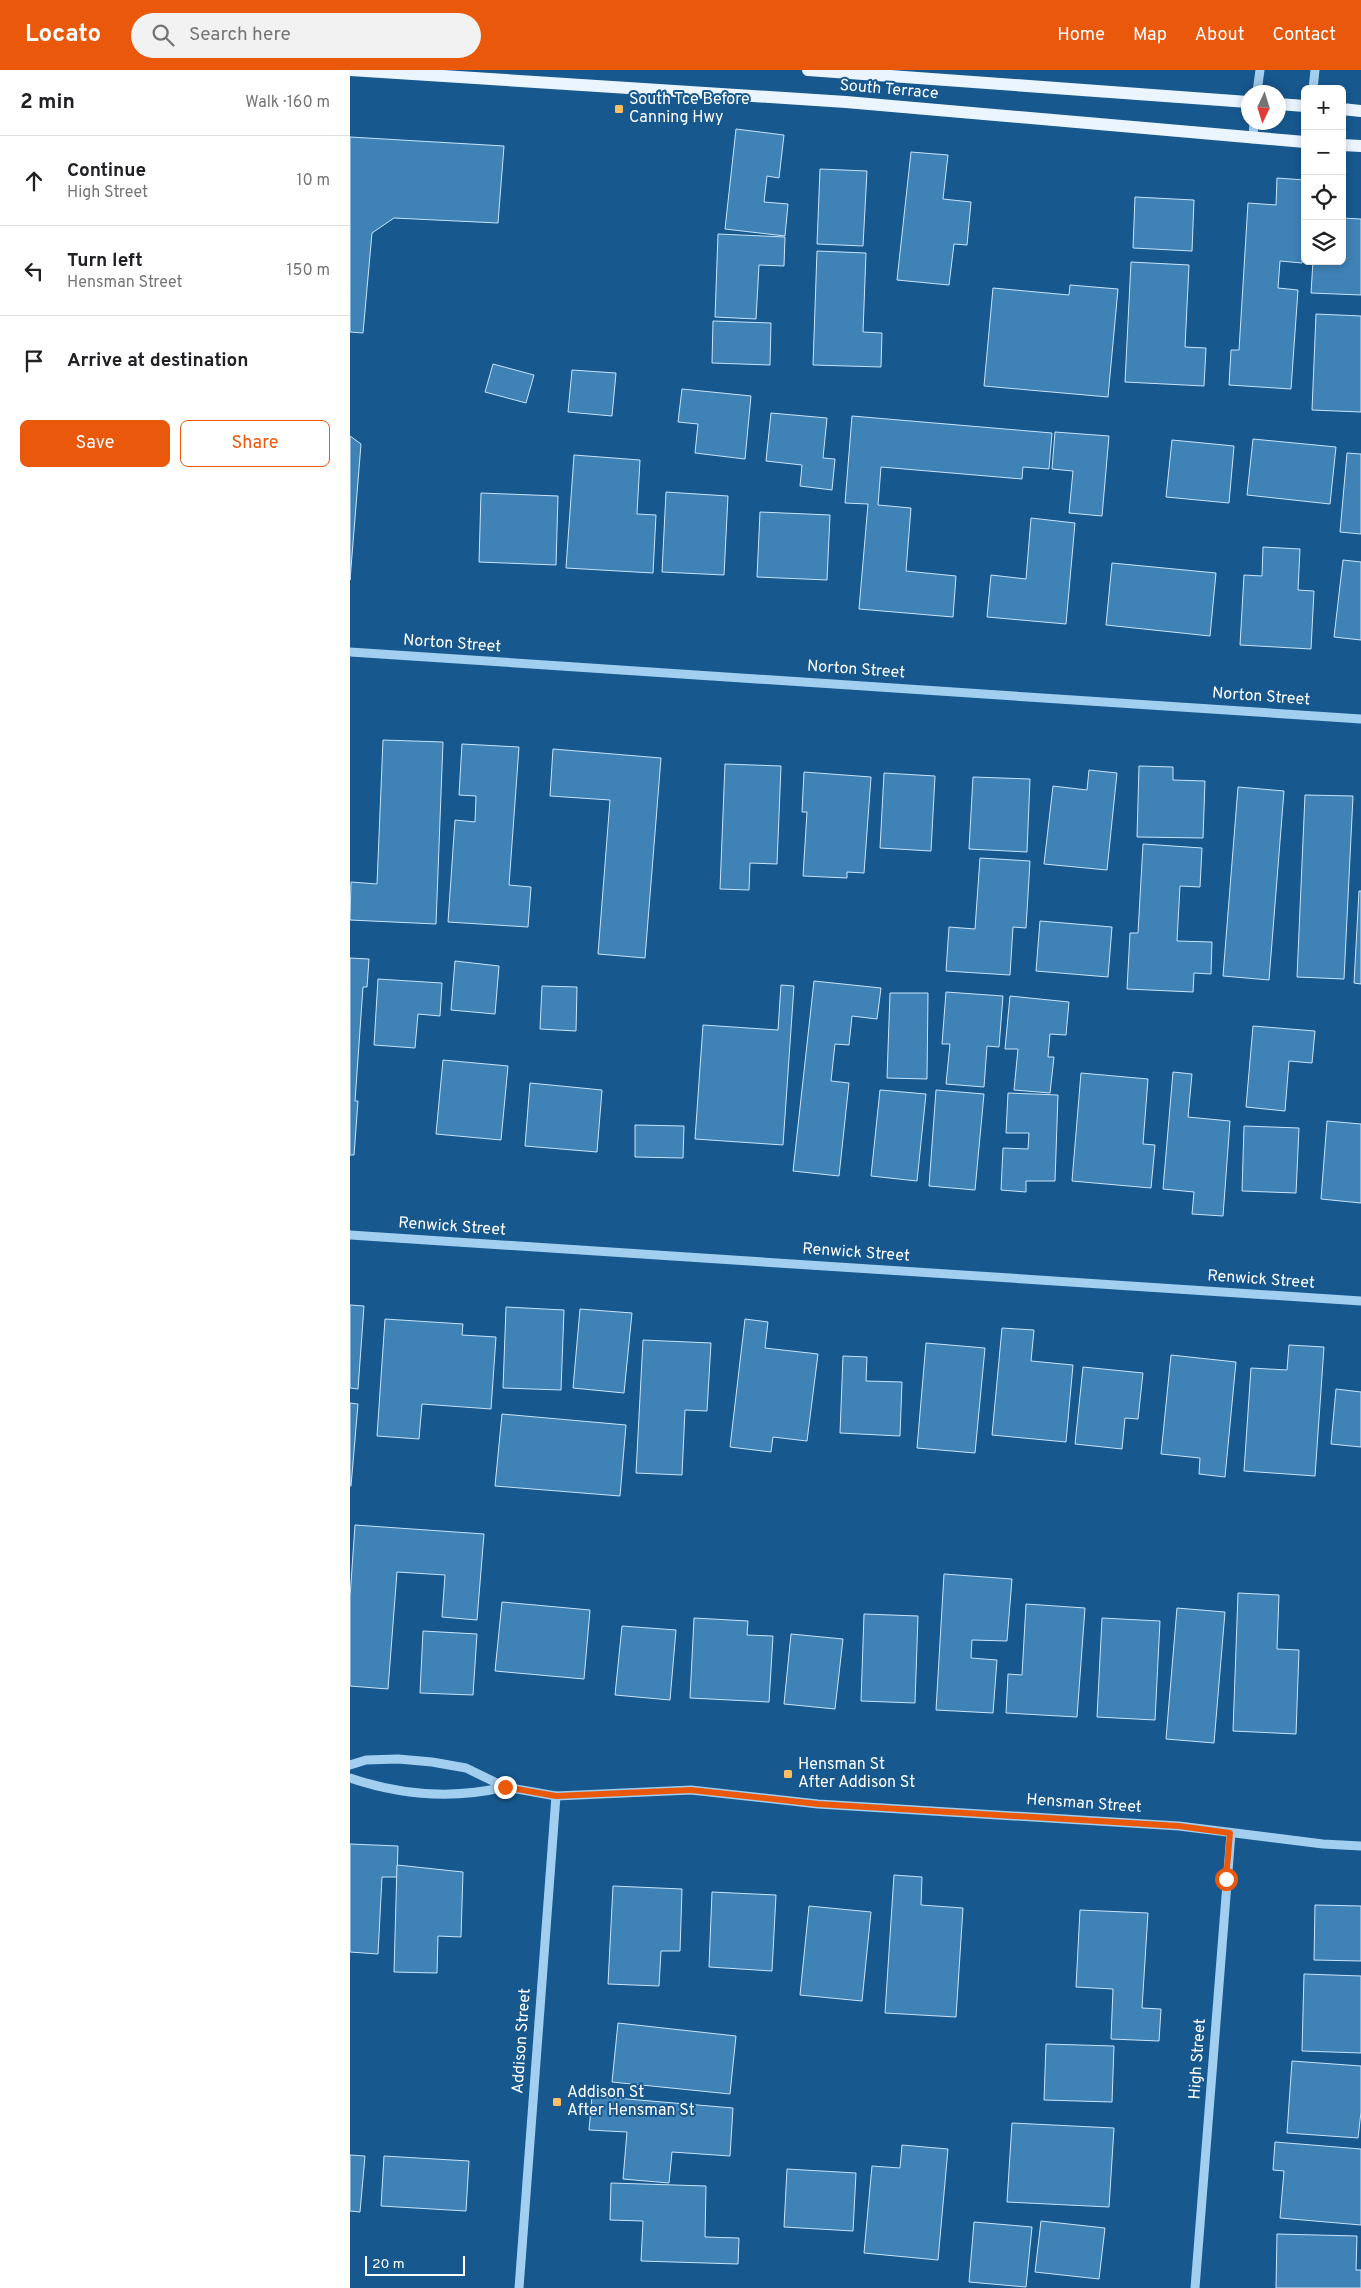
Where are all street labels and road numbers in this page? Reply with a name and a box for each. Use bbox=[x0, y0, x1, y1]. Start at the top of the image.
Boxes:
street label: South Terrace bbox=[839, 76, 939, 104]
street label: Norton Street bbox=[402, 631, 502, 657]
street label: Norton Street bbox=[806, 657, 906, 683]
street label: Norton Street bbox=[1211, 684, 1311, 710]
street label: Renwick Street bbox=[398, 1213, 506, 1241]
street label: Renwick Street bbox=[802, 1239, 910, 1267]
street label: Renwick Street bbox=[1207, 1266, 1315, 1294]
street label: Hensman Street bbox=[1026, 1790, 1142, 1818]
street label: Addison Street bbox=[508, 1988, 536, 2094]
street label: High Street bbox=[1185, 2018, 1211, 2100]

